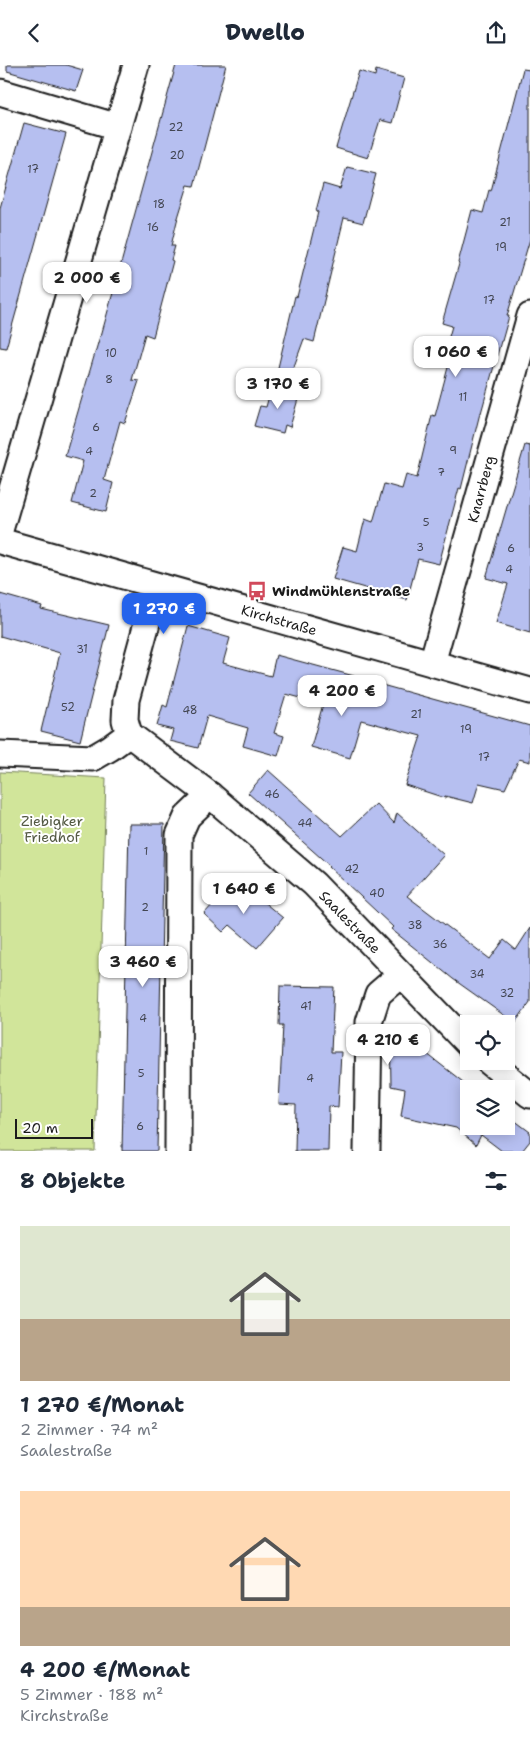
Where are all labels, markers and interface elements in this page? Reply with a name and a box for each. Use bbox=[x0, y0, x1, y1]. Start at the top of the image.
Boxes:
text: Dwello bbox=[225, 18, 305, 47]
icon: back bbox=[20, 19, 48, 47]
icon: share bbox=[482, 19, 510, 47]
house number: 22 bbox=[169, 120, 183, 135]
house number: 20 bbox=[169, 148, 185, 163]
house number: 17 bbox=[27, 162, 39, 177]
house number: 18 bbox=[153, 197, 165, 212]
house number: 21 bbox=[499, 215, 511, 230]
house number: 16 bbox=[147, 220, 159, 235]
house number: 19 bbox=[495, 240, 507, 255]
pin: 2 000 € bbox=[41, 261, 133, 304]
text: 2 000 € bbox=[54, 267, 120, 288]
house number: 17 bbox=[483, 293, 495, 308]
pin: 1 060 € bbox=[410, 335, 502, 378]
text: 1 060 € bbox=[425, 341, 487, 362]
house number: 10 bbox=[105, 346, 117, 361]
pin: 3 170 € bbox=[232, 367, 324, 410]
house number: 8 bbox=[105, 372, 113, 387]
text: 3 170 € bbox=[247, 373, 309, 394]
house number: 11 bbox=[459, 390, 467, 405]
house number: 6 bbox=[92, 420, 100, 435]
house number: 9 bbox=[449, 443, 457, 458]
house number: 4 bbox=[85, 444, 93, 459]
street label: Knarrberg bbox=[463, 454, 499, 524]
house number: 7 bbox=[437, 465, 445, 480]
house number: 2 bbox=[89, 486, 97, 501]
house number: 5 bbox=[423, 515, 430, 530]
house number: 3 bbox=[416, 540, 424, 555]
house number: 6 bbox=[507, 541, 515, 556]
house number: 4 bbox=[505, 562, 513, 577]
bus stop icon: Windmühlenstraße bbox=[246, 580, 268, 602]
place label: Windmühlenstraße bbox=[272, 582, 410, 600]
pin: 1 270 € bbox=[118, 593, 210, 635]
text: 1 270 € bbox=[133, 598, 195, 619]
street label: Kirchstraße bbox=[239, 601, 319, 639]
house number: 31 bbox=[76, 642, 88, 657]
pin: 4 200 € bbox=[296, 675, 388, 717]
text: 4 200 € bbox=[309, 680, 375, 701]
house number: 52 bbox=[61, 700, 75, 715]
house number: 48 bbox=[182, 703, 198, 718]
house number: 21 bbox=[410, 707, 422, 722]
house number: 19 bbox=[460, 722, 472, 737]
house number: 17 bbox=[478, 750, 490, 765]
house number: 46 bbox=[264, 787, 280, 802]
park label: Ziebigker Friedhof bbox=[21, 812, 83, 846]
house number: 44 bbox=[297, 816, 313, 831]
house number: 1 bbox=[144, 844, 148, 859]
house number: 42 bbox=[345, 862, 359, 877]
pin: 1 640 € bbox=[198, 873, 290, 915]
text: 1 640 € bbox=[213, 878, 276, 899]
house number: 40 bbox=[369, 886, 385, 901]
street label: Saalestraße bbox=[315, 887, 385, 957]
house number: 2 bbox=[141, 900, 149, 915]
house number: 38 bbox=[407, 918, 423, 933]
house number: 36 bbox=[432, 937, 448, 952]
pin: 3 460 € bbox=[97, 945, 189, 988]
text: 3 460 € bbox=[110, 951, 176, 972]
house number: 34 bbox=[470, 967, 485, 982]
house number: 32 bbox=[500, 986, 514, 1001]
house number: 41 bbox=[300, 999, 312, 1014]
house number: 4 bbox=[139, 1011, 147, 1026]
map controls bbox=[460, 1015, 515, 1135]
button: locate bbox=[460, 1015, 515, 1070]
pin: 4 210 € bbox=[342, 1023, 434, 1066]
text: 4 210 € bbox=[357, 1029, 419, 1050]
house number: 5 bbox=[138, 1066, 145, 1081]
house number: 4 bbox=[306, 1071, 314, 1086]
button: layers bbox=[460, 1080, 515, 1135]
scale bar bbox=[15, 1116, 92, 1139]
text: 20 m bbox=[22, 1119, 58, 1137]
house number: 6 bbox=[136, 1119, 144, 1134]
text: 8 Objekte bbox=[20, 1167, 125, 1195]
icon: filters bbox=[482, 1167, 510, 1195]
icon: home bbox=[220, 1259, 310, 1349]
text: 1 270 €/Monat bbox=[20, 1391, 184, 1419]
text: 2 Zimmer · 74 m² bbox=[20, 1419, 158, 1440]
text: Saalestraße bbox=[20, 1440, 112, 1461]
icon: home bbox=[220, 1524, 310, 1614]
text: 4 200 €/Monat bbox=[20, 1656, 190, 1684]
text: 5 Zimmer · 188 m² bbox=[20, 1684, 163, 1705]
text: Kirchstraße bbox=[20, 1705, 109, 1726]

